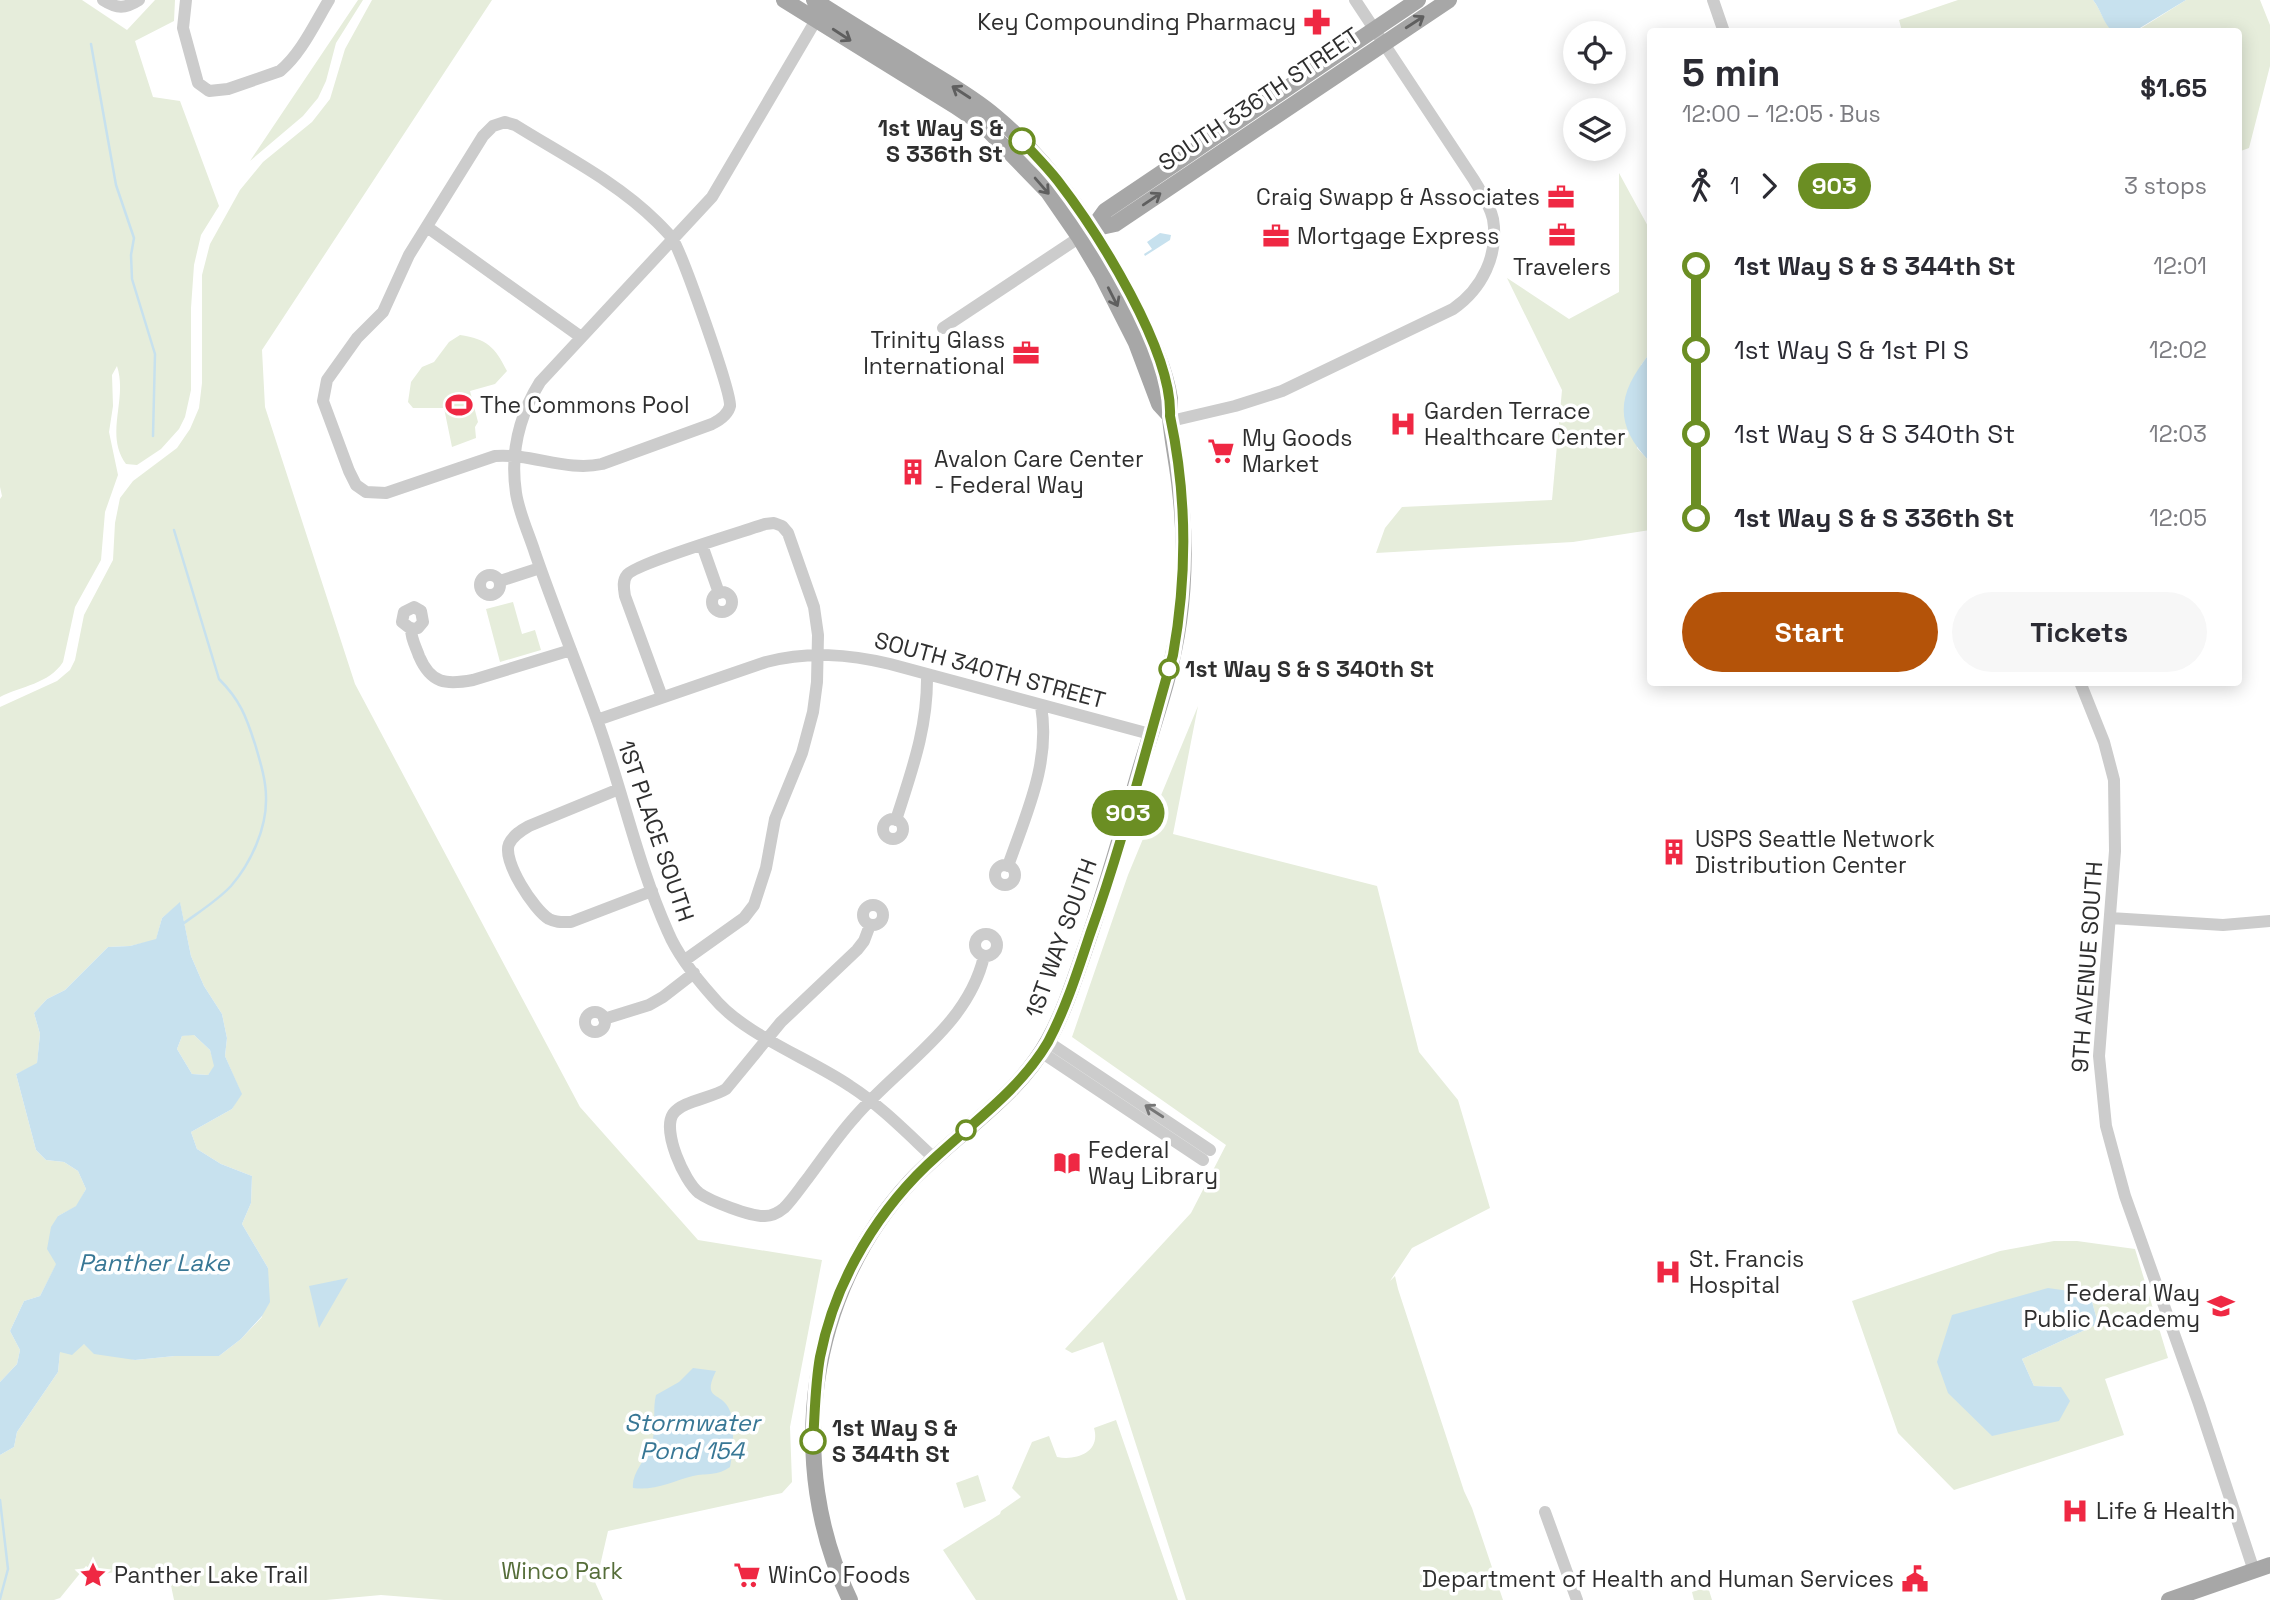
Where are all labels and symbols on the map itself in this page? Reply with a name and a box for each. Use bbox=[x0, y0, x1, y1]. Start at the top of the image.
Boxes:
place label: Key Compounding Pharmacy bbox=[977, 7, 1296, 37]
pharmacy icon: Key Compounding Pharmacy bbox=[1302, 7, 1332, 37]
one-way arrow bbox=[1405, 15, 1424, 30]
street label: SOUTH 336TH STREET bbox=[1153, 20, 1365, 178]
one-way arrow bbox=[832, 29, 852, 43]
one-way arrow bbox=[952, 85, 971, 99]
place label: 1st Way S & S 336th St bbox=[878, 113, 1003, 169]
marker: 1st Way S & S 336th St bbox=[1009, 128, 1035, 154]
one-way arrow bbox=[1034, 177, 1051, 194]
place label: Craig Swapp & Associates bbox=[1256, 182, 1540, 212]
office icon: Craig Swapp & Associates bbox=[1546, 182, 1576, 212]
one-way arrow bbox=[1142, 192, 1161, 206]
office icon: Travelers bbox=[1547, 220, 1577, 250]
office icon: Mortgage Express bbox=[1261, 221, 1291, 251]
place label: Mortgage Express bbox=[1297, 221, 1499, 251]
place label: Travelers bbox=[1513, 252, 1611, 282]
one-way arrow bbox=[1106, 286, 1120, 306]
place label: Trinity Glass International bbox=[863, 325, 1005, 381]
office icon: Trinity Glass International bbox=[1011, 338, 1041, 368]
sports icon: The Commons Pool bbox=[444, 390, 474, 420]
place label: The Commons Pool bbox=[480, 390, 690, 420]
place label: Garden Terrace Healthcare Center bbox=[1424, 396, 1626, 452]
hospital icon: Garden Terrace Healthcare Center bbox=[1388, 409, 1418, 439]
place label: My Goods Market bbox=[1242, 423, 1352, 479]
supermarket icon: My Goods Market bbox=[1206, 436, 1236, 466]
place label: Avalon Care Center - Federal Way bbox=[934, 444, 1144, 500]
building icon: Avalon Care Center - Federal Way bbox=[898, 457, 928, 487]
street label: SOUTH 340TH STREET bbox=[871, 625, 1109, 715]
place label: 1st Way S & S 340th St bbox=[1185, 654, 1434, 684]
marker: 1st Way S & S 340th St bbox=[1159, 659, 1179, 679]
street label: 1ST PLACE SOUTH bbox=[611, 736, 701, 926]
line badge: 903 bbox=[1088, 790, 1168, 836]
place label: USPS Seattle Network Distribution Center bbox=[1695, 824, 1935, 880]
building icon: USPS Seattle Network Distribution Center bbox=[1659, 837, 1689, 867]
street label: 1ST WAY SOUTH bbox=[1018, 854, 1104, 1022]
street label: 9TH AVENUE SOUTH bbox=[2065, 860, 2109, 1074]
one-way arrow bbox=[1144, 1104, 1164, 1118]
unlabelled marker bbox=[956, 1120, 976, 1140]
place label: Federal Way Library bbox=[1088, 1135, 1218, 1191]
library icon: Federal Way Library bbox=[1052, 1148, 1082, 1178]
place label: St. Francis Hospital bbox=[1689, 1244, 1804, 1300]
water label: Panther Lake bbox=[79, 1247, 230, 1278]
hospital icon: St. Francis Hospital bbox=[1653, 1257, 1683, 1287]
place label: Federal Way Public Academy bbox=[2023, 1278, 2200, 1334]
school or university icon: Federal Way Public Academy bbox=[2206, 1291, 2236, 1321]
water label: Stormwater Pond 154 bbox=[624, 1407, 763, 1466]
place label: 1st Way S & S 344th St bbox=[832, 1413, 958, 1469]
marker: 1st Way S & S 344th St bbox=[800, 1428, 826, 1454]
hospital icon: Life & Health bbox=[2060, 1496, 2090, 1526]
place label: Life & Health bbox=[2096, 1496, 2235, 1526]
park label: Winco Park bbox=[501, 1556, 623, 1586]
place icon: Panther Lake Trail bbox=[78, 1560, 108, 1590]
place label: Panther Lake Trail bbox=[114, 1560, 308, 1590]
supermarket icon: WinCo Foods bbox=[732, 1560, 762, 1590]
place label: WinCo Foods bbox=[768, 1560, 910, 1590]
place label: Department of Health and Human Services bbox=[1422, 1564, 1894, 1594]
public building icon: Department of Health and Human Services bbox=[1900, 1564, 1930, 1594]

